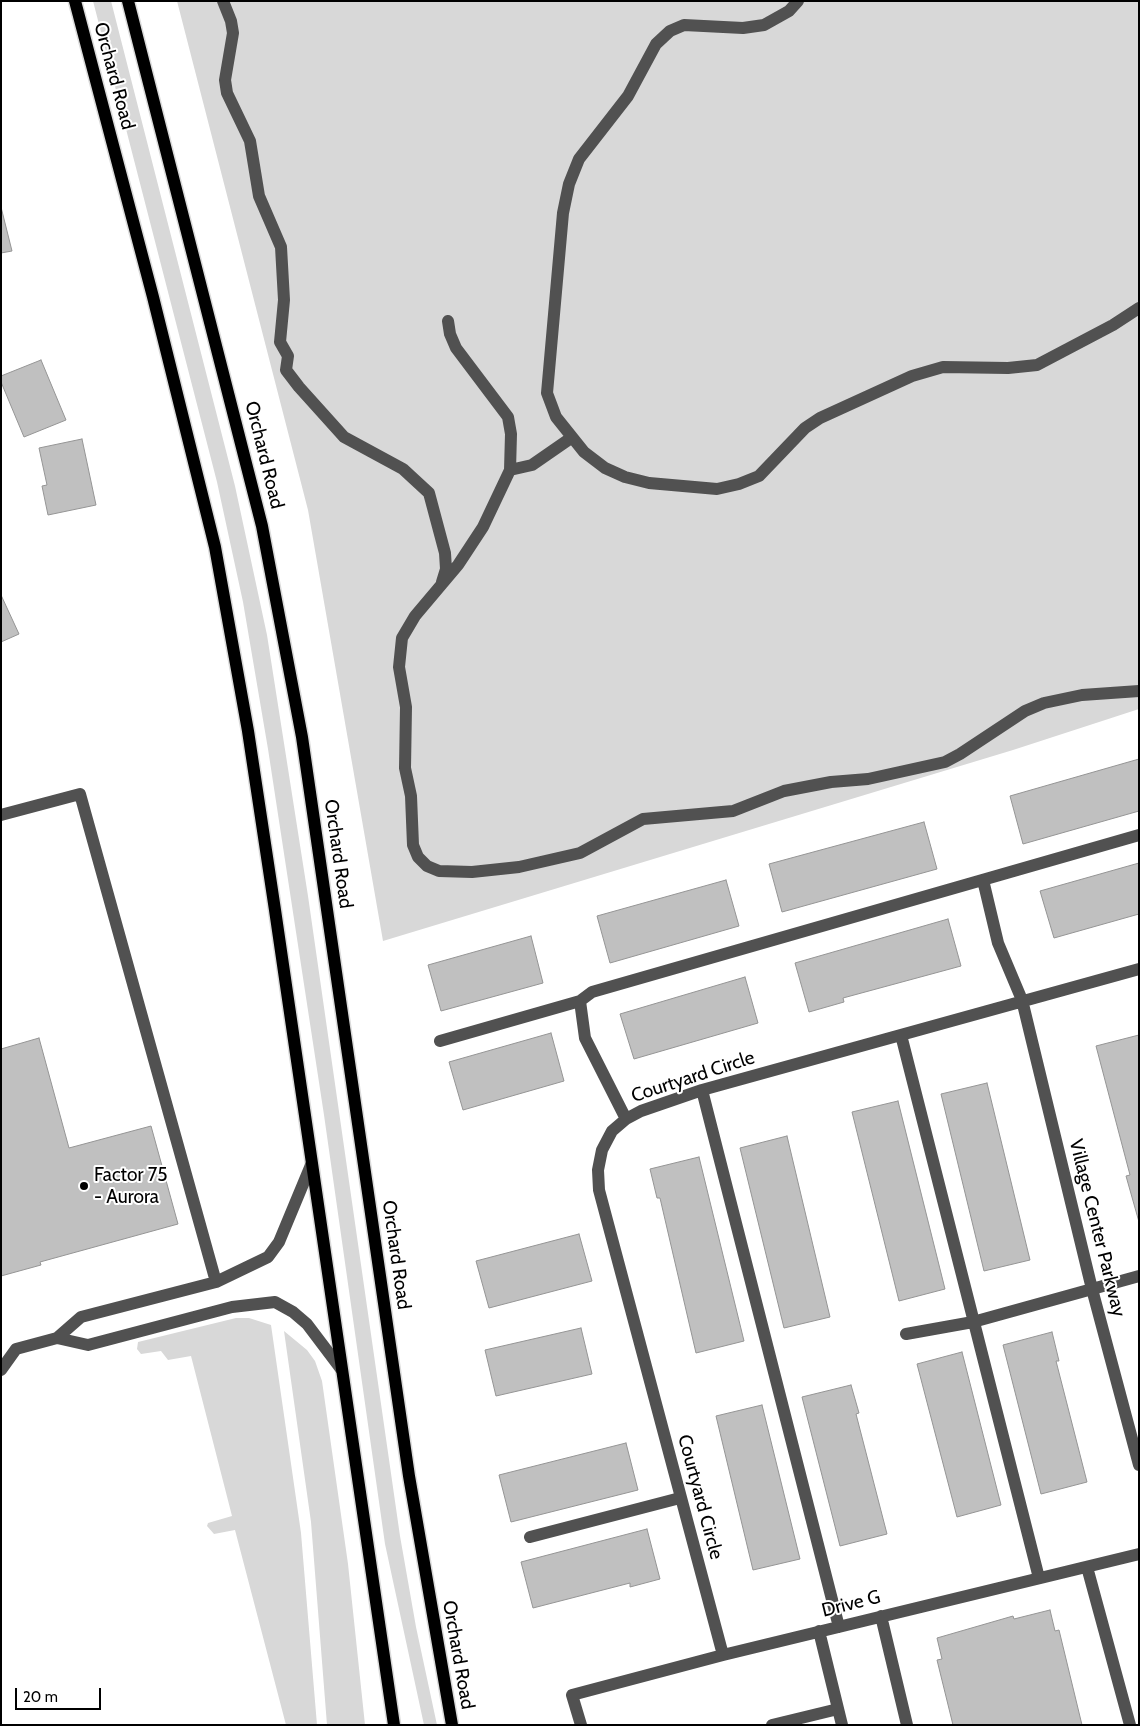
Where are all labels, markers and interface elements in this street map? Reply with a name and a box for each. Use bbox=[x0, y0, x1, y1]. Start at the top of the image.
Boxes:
street label: Orchard Road bbox=[89, 20, 139, 132]
street label: Orchard Road bbox=[240, 399, 288, 511]
street label: Orchard Road bbox=[319, 798, 357, 910]
street label: Courtyard Circle bbox=[628, 1046, 758, 1108]
street label: Village Center Parkway bbox=[1064, 1137, 1130, 1319]
place label: Factor 75 - Aurora bbox=[94, 1164, 167, 1208]
marker: Factor 75 - Aurora bbox=[78, 1180, 90, 1192]
street label: Orchard Road bbox=[377, 1199, 415, 1311]
street label: Courtyard Circle bbox=[672, 1432, 728, 1562]
street label: Drive G bbox=[819, 1586, 883, 1622]
street label: Orchard Road bbox=[437, 1599, 479, 1711]
scale bar bbox=[18, 1678, 104, 1710]
text: 20 m bbox=[23, 1688, 58, 1706]

